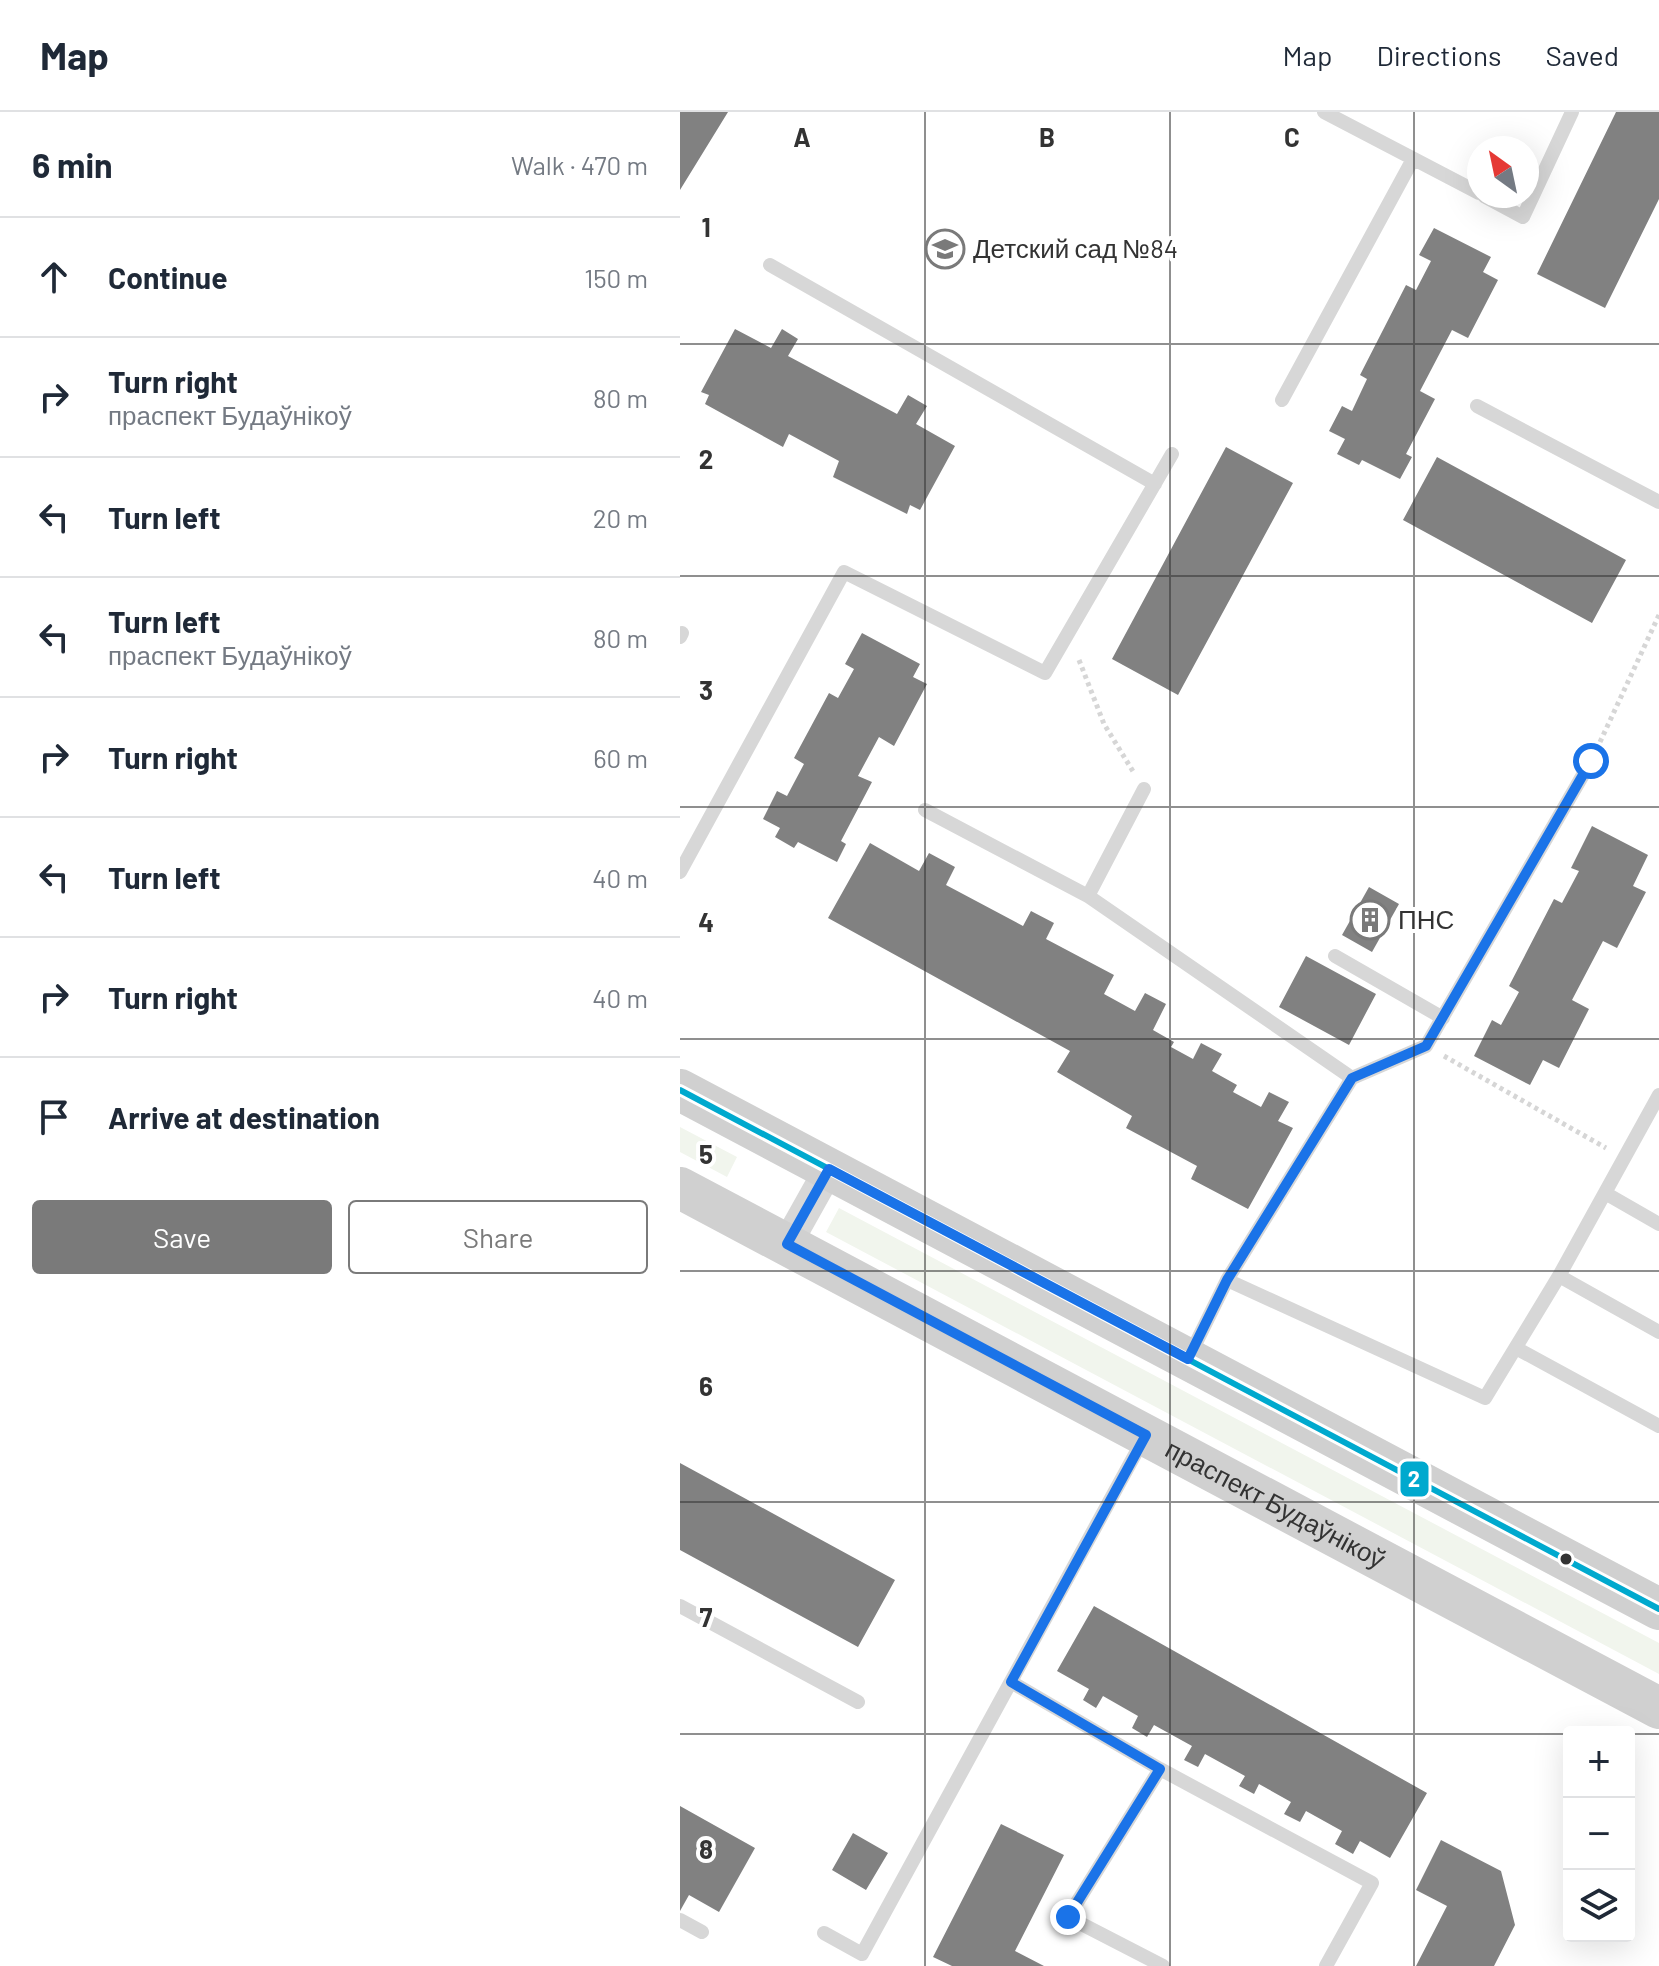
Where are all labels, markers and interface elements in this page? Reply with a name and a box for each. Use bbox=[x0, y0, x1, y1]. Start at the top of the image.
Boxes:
text: Map bbox=[40, 32, 109, 78]
text: Map bbox=[1283, 38, 1332, 72]
text: Directions bbox=[1376, 38, 1502, 72]
text: Saved bbox=[1546, 38, 1619, 72]
text: A bbox=[793, 121, 811, 152]
text: B bbox=[1039, 121, 1055, 152]
text: C bbox=[1284, 121, 1300, 152]
north arrow bbox=[1467, 136, 1539, 208]
text: 6 min bbox=[32, 144, 113, 185]
text: Walk · 470 m bbox=[511, 149, 648, 180]
text: 1 bbox=[701, 211, 711, 242]
school or university icon: Детский сад №84 bbox=[924, 228, 966, 270]
place label: Детский сад №84 bbox=[973, 232, 1178, 263]
icon: ahead bbox=[32, 255, 76, 299]
text: Continue bbox=[108, 259, 228, 295]
text: 150 m bbox=[584, 262, 648, 293]
text: Turn right bbox=[108, 363, 238, 399]
icon: right bbox=[32, 375, 76, 419]
text: 80 m bbox=[593, 382, 648, 413]
text: праспект Будаўнікоў bbox=[108, 399, 352, 430]
text: 2 bbox=[699, 443, 713, 474]
icon: left bbox=[32, 495, 76, 539]
text: Turn left bbox=[108, 499, 221, 535]
text: 20 m bbox=[593, 502, 648, 533]
text: Turn left bbox=[108, 603, 221, 639]
icon: left bbox=[32, 615, 76, 659]
text: 80 m bbox=[593, 622, 648, 653]
text: праспект Будаўнікоў bbox=[108, 639, 352, 670]
text: 3 bbox=[699, 674, 713, 705]
icon: right bbox=[32, 735, 76, 779]
text: Turn right bbox=[108, 739, 238, 775]
text: 60 m bbox=[593, 742, 648, 773]
route start bbox=[1573, 743, 1609, 779]
icon: left bbox=[32, 855, 76, 899]
text: Turn left bbox=[108, 859, 221, 895]
text: 40 m bbox=[592, 862, 648, 893]
building icon: ПНС bbox=[1349, 899, 1391, 941]
place label: ПНС bbox=[1398, 903, 1454, 934]
text: 4 bbox=[698, 906, 714, 937]
icon: right bbox=[32, 975, 76, 1019]
text: Turn right bbox=[108, 979, 238, 1015]
text: 40 m bbox=[592, 982, 648, 1013]
icon: arrive bbox=[32, 1095, 76, 1139]
text: Arrive at destination bbox=[108, 1099, 380, 1135]
text: 5 bbox=[699, 1138, 713, 1169]
button: Save bbox=[32, 1200, 332, 1274]
button: Share bbox=[348, 1200, 648, 1274]
text: 6 bbox=[699, 1370, 713, 1401]
street label: праспект Будаўнікоў bbox=[1161, 1432, 1391, 1574]
line badge: 2 bbox=[1399, 1460, 1430, 1498]
text: 2 bbox=[1408, 1465, 1420, 1491]
unlabelled marker bbox=[1558, 1551, 1574, 1567]
text: 7 bbox=[700, 1601, 713, 1632]
map controls bbox=[1563, 1726, 1635, 1942]
button: + bbox=[1563, 1726, 1635, 1798]
button: − bbox=[1563, 1798, 1635, 1870]
text: 8 bbox=[699, 1833, 713, 1864]
button: layers bbox=[1563, 1870, 1635, 1942]
route end bbox=[1050, 1899, 1086, 1935]

